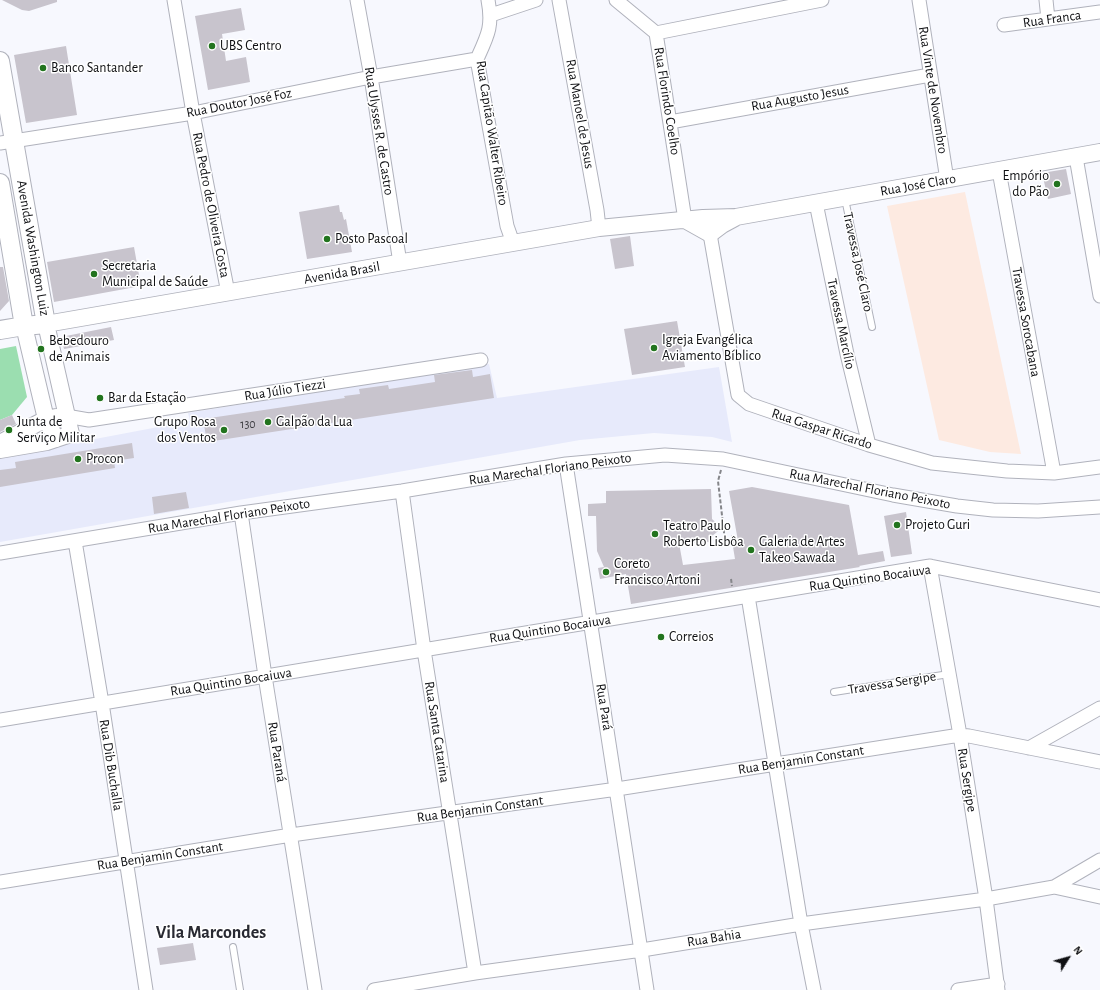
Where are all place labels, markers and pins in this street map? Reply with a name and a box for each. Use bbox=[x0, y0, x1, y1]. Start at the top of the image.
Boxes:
place label: UBS Centro bbox=[220, 38, 282, 54]
marker: UBS Centro bbox=[207, 41, 217, 51]
place label: Banco Santander bbox=[51, 60, 143, 76]
marker: Banco Santander bbox=[38, 63, 48, 73]
place label: Empório do Pão bbox=[1003, 168, 1049, 200]
marker: Empório do Pão bbox=[1052, 179, 1062, 189]
place label: Posto Pascoal bbox=[335, 231, 408, 247]
marker: Posto Pascoal bbox=[322, 234, 332, 244]
place label: Secretaria Municipal de Saúde bbox=[102, 258, 208, 290]
marker: Secretaria Municipal de Saúde bbox=[89, 269, 99, 279]
place label: Igreja Evangélica Aviamento Bíblico bbox=[662, 332, 761, 364]
place label: Bebedouro de Animais bbox=[49, 333, 110, 366]
marker: Igreja Evangélica Aviamento Bíblico bbox=[649, 343, 659, 353]
marker: Bebedouro de Animais bbox=[36, 344, 46, 354]
place label: Bar da Estação bbox=[108, 390, 186, 406]
marker: Bar da Estação bbox=[95, 393, 105, 403]
place label: Junta de Serviço Militar bbox=[17, 414, 95, 446]
place label: Grupo Rosa dos Ventos bbox=[154, 414, 216, 446]
place label: Galpão da Lua bbox=[276, 414, 352, 430]
marker: Galpão da Lua bbox=[263, 417, 273, 427]
marker: Junta de Serviço Militar bbox=[4, 425, 14, 435]
marker: Grupo Rosa dos Ventos bbox=[219, 425, 229, 435]
place label: Procon bbox=[86, 451, 124, 467]
marker: Procon bbox=[73, 454, 83, 464]
place label: Projeto Guri bbox=[905, 517, 970, 533]
place label: Teatro Paulo Roberto Lisbôa bbox=[663, 518, 744, 550]
marker: Projeto Guri bbox=[892, 520, 902, 530]
marker: Teatro Paulo Roberto Lisbôa bbox=[650, 529, 660, 539]
place label: Galeria de Artes Takeo Sawada bbox=[759, 534, 845, 566]
marker: Galeria de Artes Takeo Sawada bbox=[746, 545, 756, 555]
place label: Coreto Francisco Artoni bbox=[614, 556, 700, 588]
marker: Coreto Francisco Artoni bbox=[601, 567, 611, 577]
place label: Correios bbox=[669, 629, 714, 645]
marker: Correios bbox=[656, 632, 666, 642]

